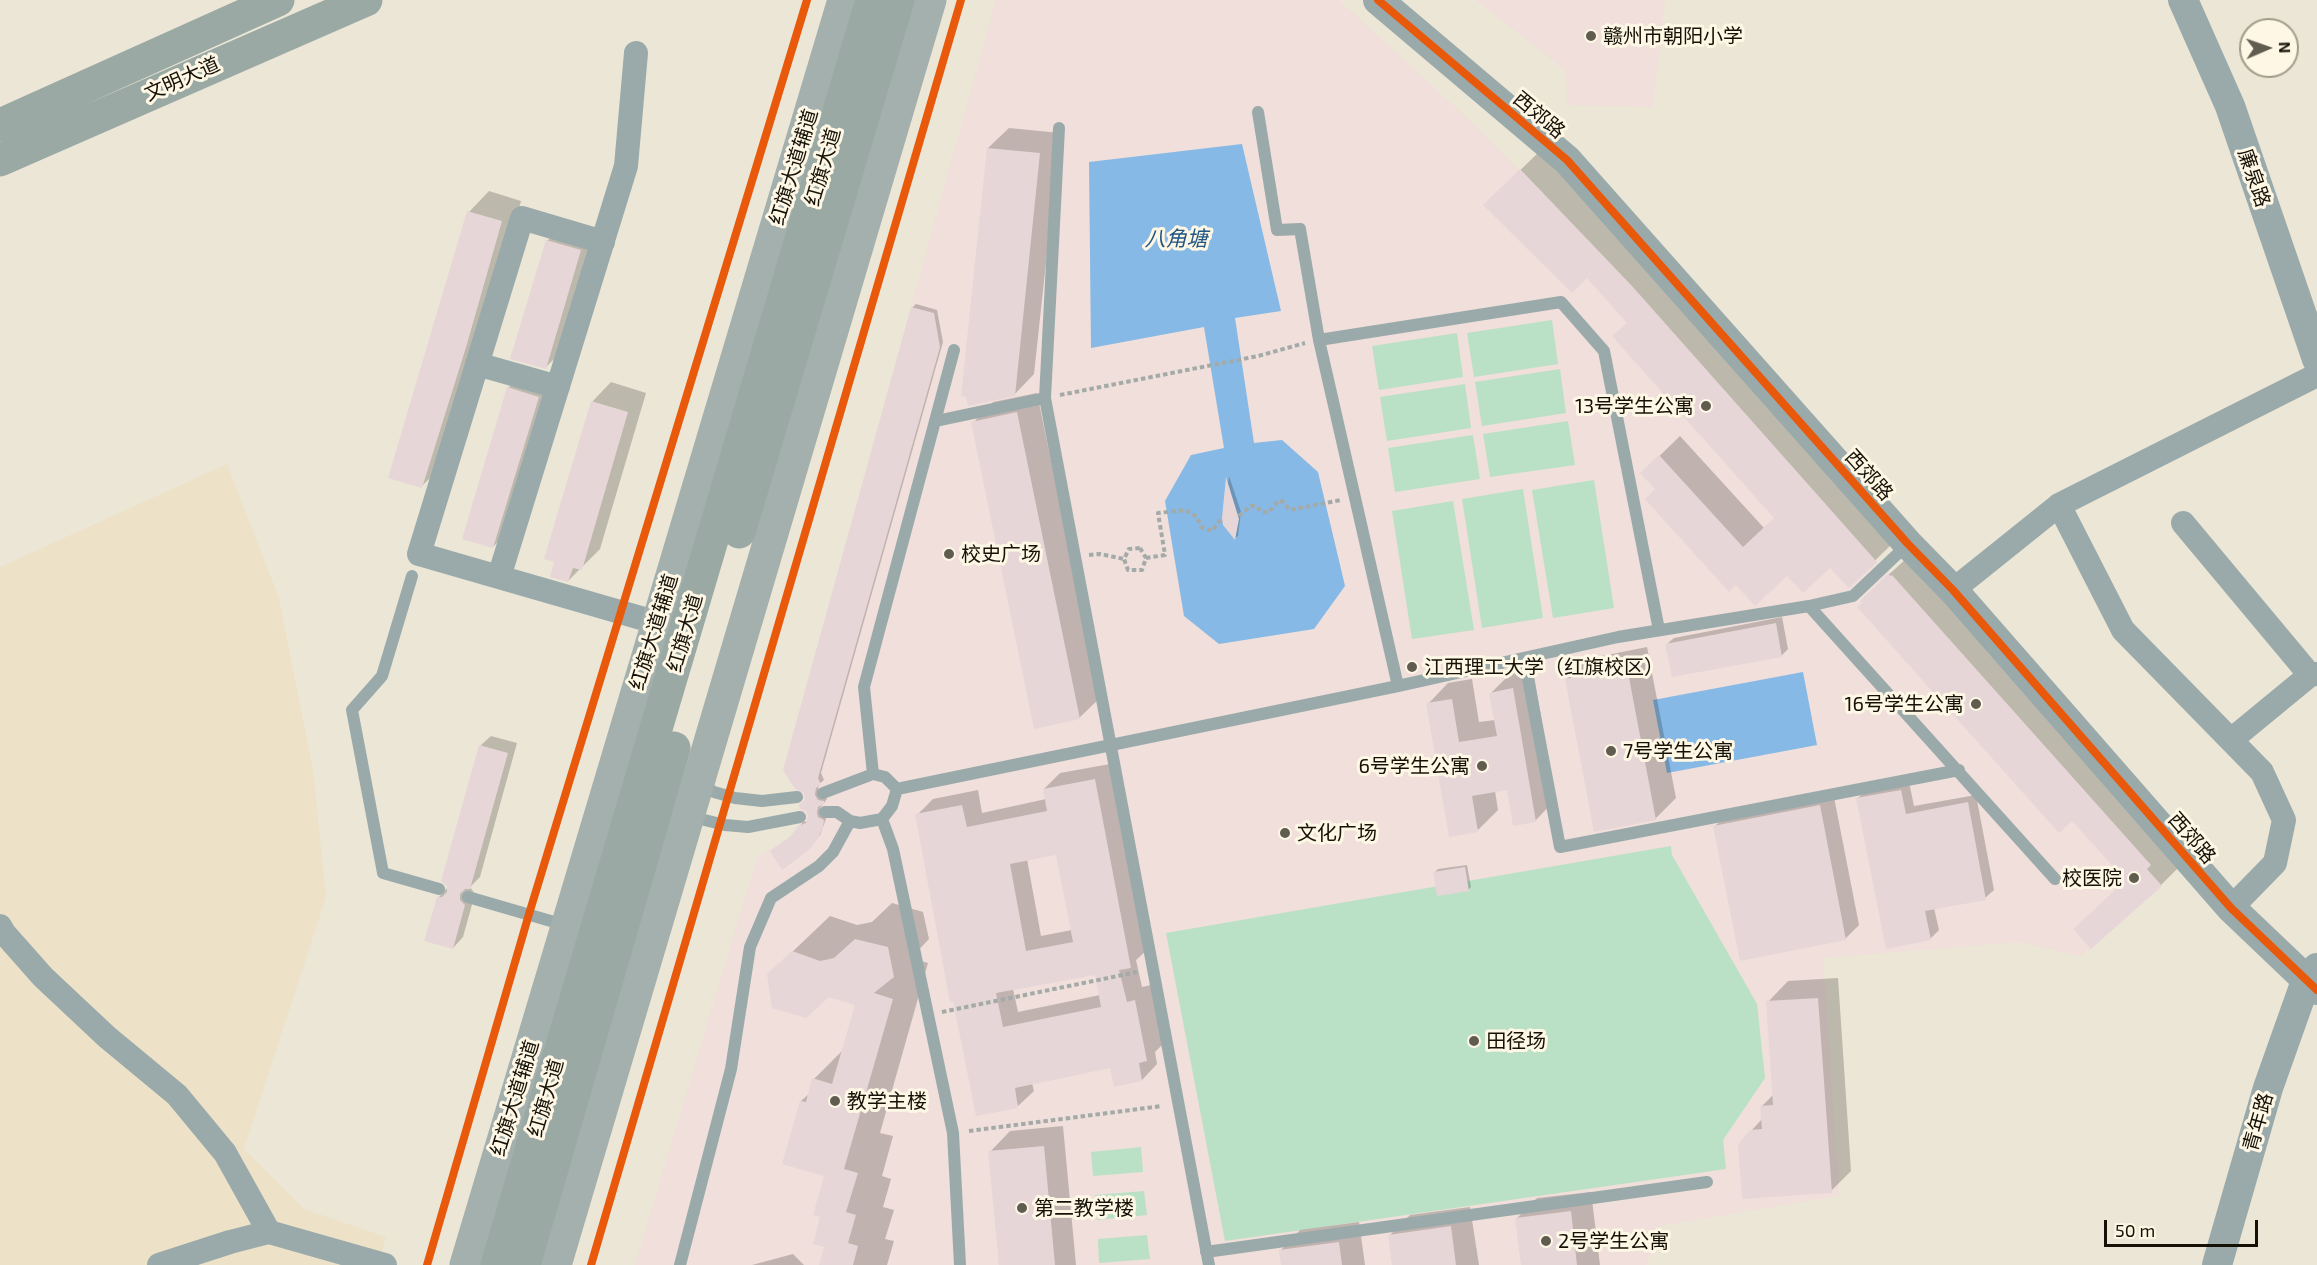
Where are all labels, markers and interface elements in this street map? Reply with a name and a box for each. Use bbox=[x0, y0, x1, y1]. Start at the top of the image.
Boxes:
north arrow bbox=[2239, 18, 2299, 78]
place label: 赣州市朝阳小学 bbox=[1603, 24, 1743, 48]
marker: 赣州市朝阳小学 bbox=[1584, 29, 1598, 43]
text: N bbox=[2276, 41, 2295, 54]
street label: 文明大道 bbox=[141, 52, 223, 106]
street label: 西郊路 bbox=[1508, 87, 1570, 143]
street label: 红旗大道辅道 bbox=[765, 106, 823, 228]
street label: 红旗大道 bbox=[800, 125, 846, 209]
street label: 廉泉路 bbox=[2233, 146, 2275, 210]
water label: 八角塘 bbox=[1145, 226, 1207, 252]
place label: 13号学生公寓 bbox=[1575, 394, 1694, 418]
marker: 13号学生公寓 bbox=[1699, 399, 1713, 413]
street label: 西郊路 bbox=[1840, 445, 1898, 505]
place label: 校史广场 bbox=[961, 542, 1041, 566]
marker: 校史广场 bbox=[942, 547, 956, 561]
street label: 红旗大道辅道 bbox=[625, 571, 683, 693]
street label: 红旗大道 bbox=[662, 591, 708, 675]
place label: 江西理工大学（红旗校区） bbox=[1424, 655, 1664, 679]
marker: 江西理工大学（红旗校区） bbox=[1405, 660, 1419, 674]
place label: 16号学生公寓 bbox=[1845, 692, 1964, 716]
marker: 16号学生公寓 bbox=[1969, 697, 1983, 711]
place label: 7号学生公寓 bbox=[1623, 739, 1733, 763]
marker: 7号学生公寓 bbox=[1604, 744, 1618, 758]
place label: 6号学生公寓 bbox=[1359, 754, 1470, 778]
marker: 6号学生公寓 bbox=[1475, 759, 1489, 773]
street label: 西郊路 bbox=[2163, 807, 2221, 869]
place label: 文化广场 bbox=[1297, 821, 1377, 845]
marker: 文化广场 bbox=[1278, 826, 1292, 840]
place label: 校医院 bbox=[2062, 866, 2122, 890]
marker: 校医院 bbox=[2127, 871, 2141, 885]
place label: 田径场 bbox=[1486, 1029, 1546, 1053]
marker: 田径场 bbox=[1467, 1034, 1481, 1048]
street label: 红旗大道辅道 bbox=[486, 1037, 544, 1159]
street label: 红旗大道 bbox=[523, 1056, 569, 1140]
place label: 教学主楼 bbox=[847, 1089, 927, 1113]
street label: 青年路 bbox=[2238, 1090, 2278, 1154]
marker: 教学主楼 bbox=[828, 1094, 842, 1108]
place label: 第二教学楼 bbox=[1034, 1196, 1134, 1220]
marker: 第二教学楼 bbox=[1015, 1201, 1029, 1215]
scale bar bbox=[2107, 1208, 2262, 1246]
text: 50 m bbox=[2115, 1219, 2155, 1241]
place label: 2号学生公寓 bbox=[1558, 1229, 1669, 1253]
marker: 2号学生公寓 bbox=[1539, 1234, 1553, 1248]

